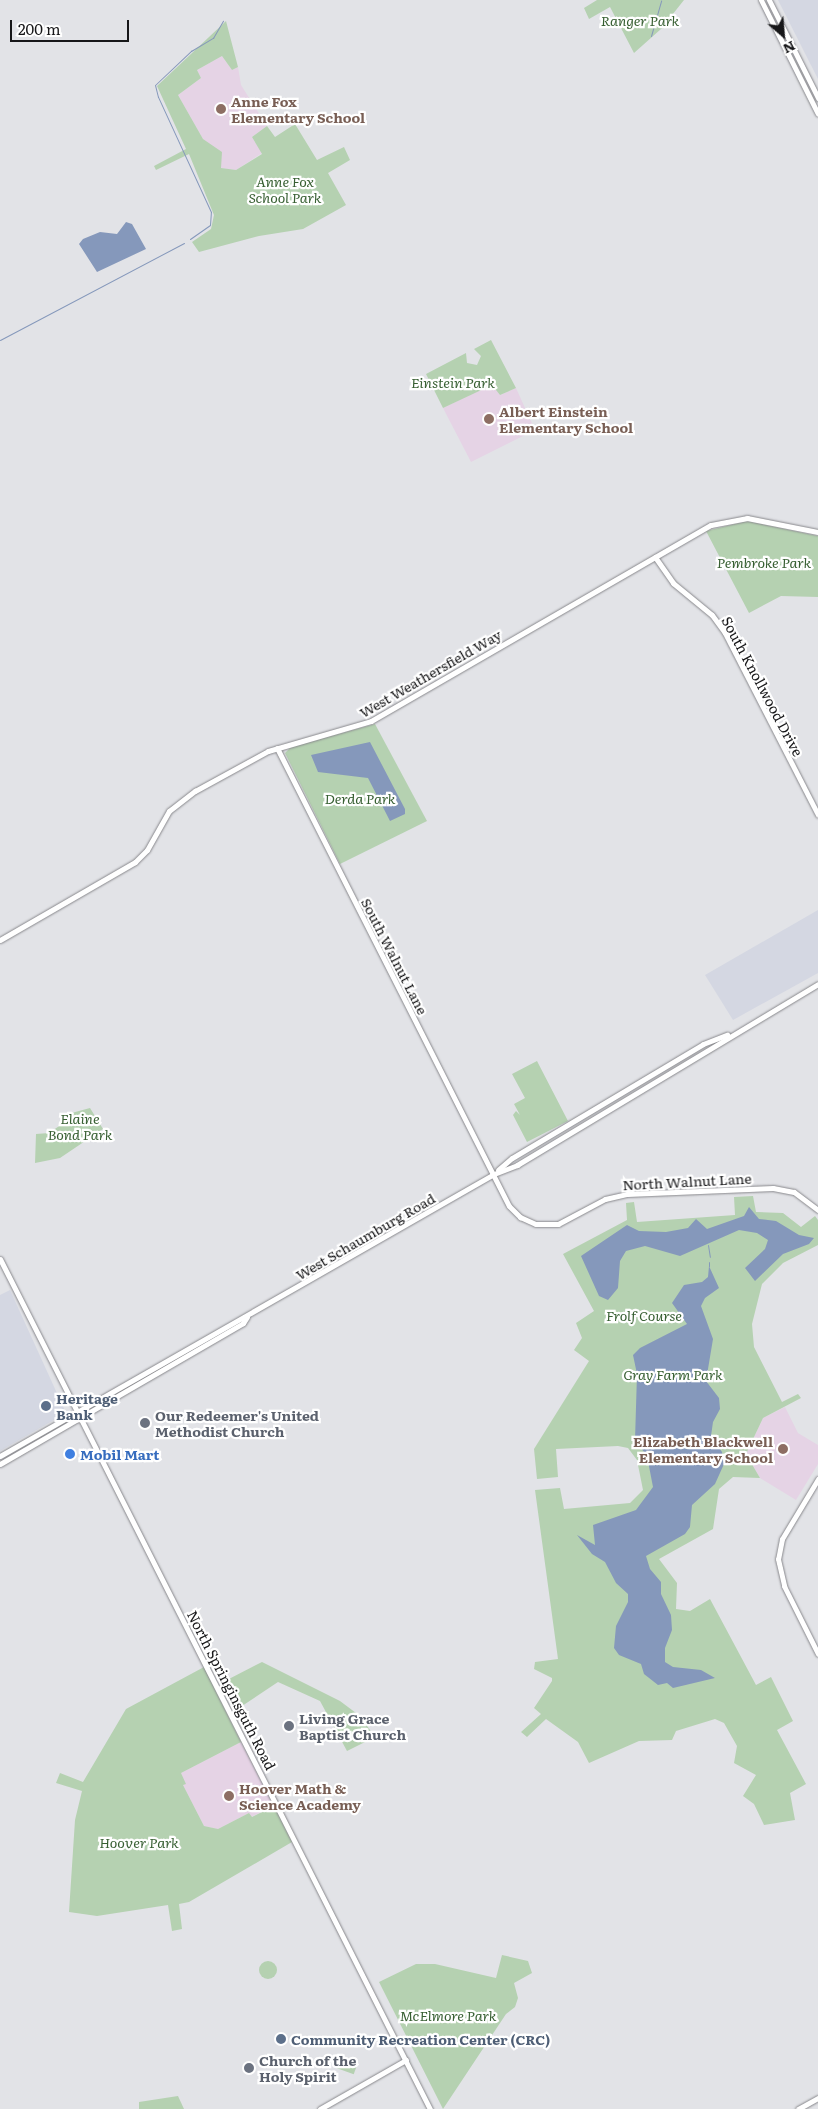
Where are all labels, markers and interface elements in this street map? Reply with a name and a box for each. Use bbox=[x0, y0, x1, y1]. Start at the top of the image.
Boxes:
scale bar bbox=[12, 10, 131, 42]
north arrow bbox=[758, 10, 808, 60]
park label: Ranger Park bbox=[601, 12, 679, 28]
text: 200 m bbox=[18, 17, 61, 40]
text: N bbox=[780, 37, 800, 60]
place label: Anne Fox Elementary School bbox=[231, 93, 365, 125]
marker: Anne Fox Elementary School bbox=[215, 103, 227, 115]
park label: Anne Fox School Park bbox=[249, 173, 321, 206]
park label: Einstein Park bbox=[411, 374, 495, 390]
place label: Albert Einstein Elementary School bbox=[499, 403, 633, 436]
marker: Albert Einstein Elementary School bbox=[483, 413, 495, 425]
park label: Pembroke Park bbox=[717, 554, 811, 570]
street label: South Knollwood Drive bbox=[719, 613, 807, 759]
street label: West Weathersfield Way bbox=[356, 625, 504, 721]
park label: Derda Park bbox=[324, 790, 396, 806]
street label: South Walnut Lane bbox=[358, 895, 432, 1017]
park label: Elaine Bond Park bbox=[48, 1110, 112, 1142]
street label: North Walnut Lane bbox=[622, 1169, 752, 1193]
street label: West Schaumburg Road bbox=[292, 1189, 438, 1283]
park label: Frolf Course bbox=[606, 1307, 682, 1323]
park label: Gray Farm Park bbox=[623, 1366, 723, 1382]
place label: Heritage Bank bbox=[56, 1390, 118, 1422]
marker: Heritage Bank bbox=[40, 1400, 52, 1412]
place label: Our Redeemer's United Methodist Church bbox=[155, 1407, 319, 1440]
marker: Our Redeemer's United Methodist Church bbox=[139, 1417, 151, 1429]
place label: Elizabeth Blackwell Elementary School bbox=[633, 1433, 773, 1465]
marker: Elizabeth Blackwell Elementary School bbox=[777, 1443, 789, 1455]
place label: Mobil Mart bbox=[80, 1446, 160, 1462]
marker: Mobil Mart bbox=[64, 1448, 76, 1460]
street label: North Springinsguth Road bbox=[184, 1607, 280, 1773]
place label: Living Grace Baptist Church bbox=[299, 1710, 406, 1742]
marker: Living Grace Baptist Church bbox=[283, 1720, 295, 1732]
place label: Hoover Math & Science Academy bbox=[239, 1780, 361, 1812]
marker: Hoover Math & Science Academy bbox=[223, 1790, 235, 1802]
park label: Hoover Park bbox=[99, 1834, 179, 1850]
park label: McElmore Park bbox=[400, 2007, 496, 2023]
place label: Community Recreation Center (CRC) bbox=[291, 2031, 550, 2047]
marker: Community Recreation Center (CRC) bbox=[275, 2033, 287, 2045]
place label: Church of the Holy Spirit bbox=[259, 2052, 356, 2084]
marker: Church of the Holy Spirit bbox=[243, 2062, 255, 2074]

